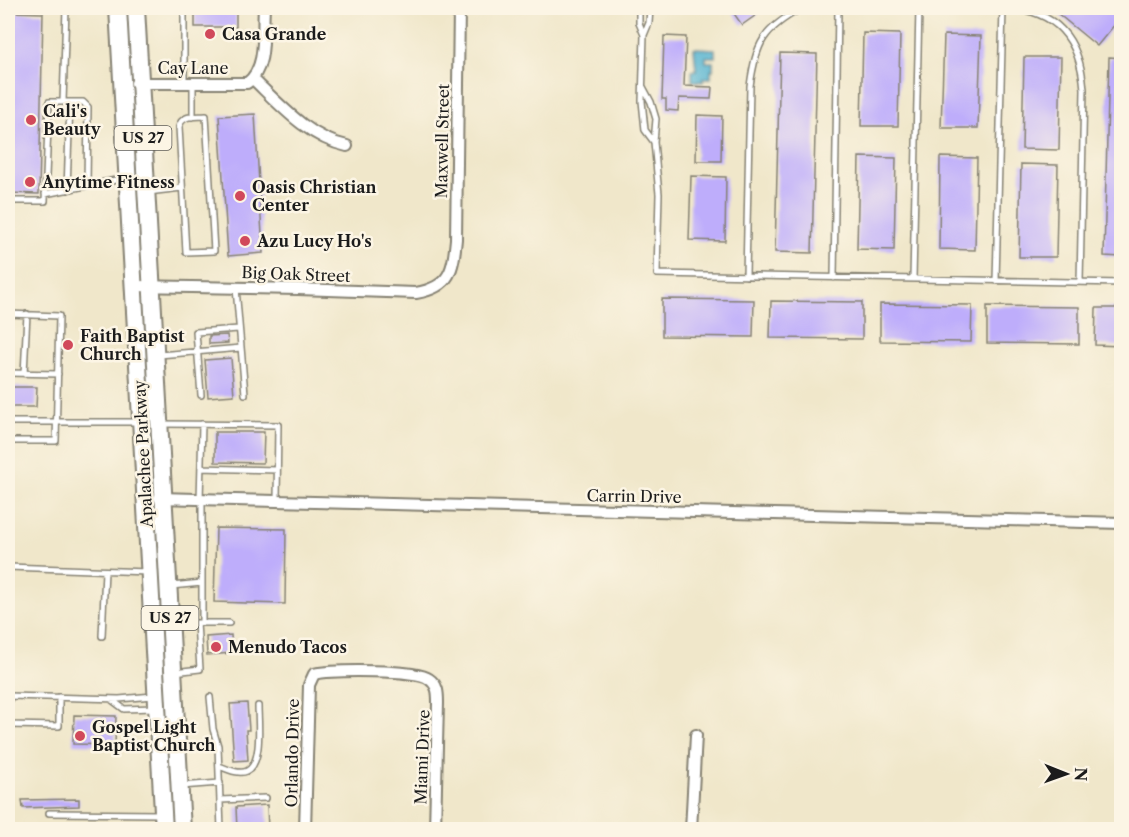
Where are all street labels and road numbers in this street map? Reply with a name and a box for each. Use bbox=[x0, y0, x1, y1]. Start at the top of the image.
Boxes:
street label: Cay Lane bbox=[158, 58, 229, 78]
street label: Maxwell Street bbox=[431, 83, 453, 199]
road number: US 27 bbox=[114, 126, 172, 150]
street label: Big Oak Street bbox=[241, 262, 351, 286]
street label: Apalachee Parkway bbox=[129, 378, 157, 529]
street label: Carrin Drive bbox=[586, 485, 682, 507]
road number: US 27 bbox=[142, 606, 198, 630]
street label: Orlando Drive bbox=[281, 698, 303, 807]
street label: Miami Drive bbox=[410, 709, 434, 805]

